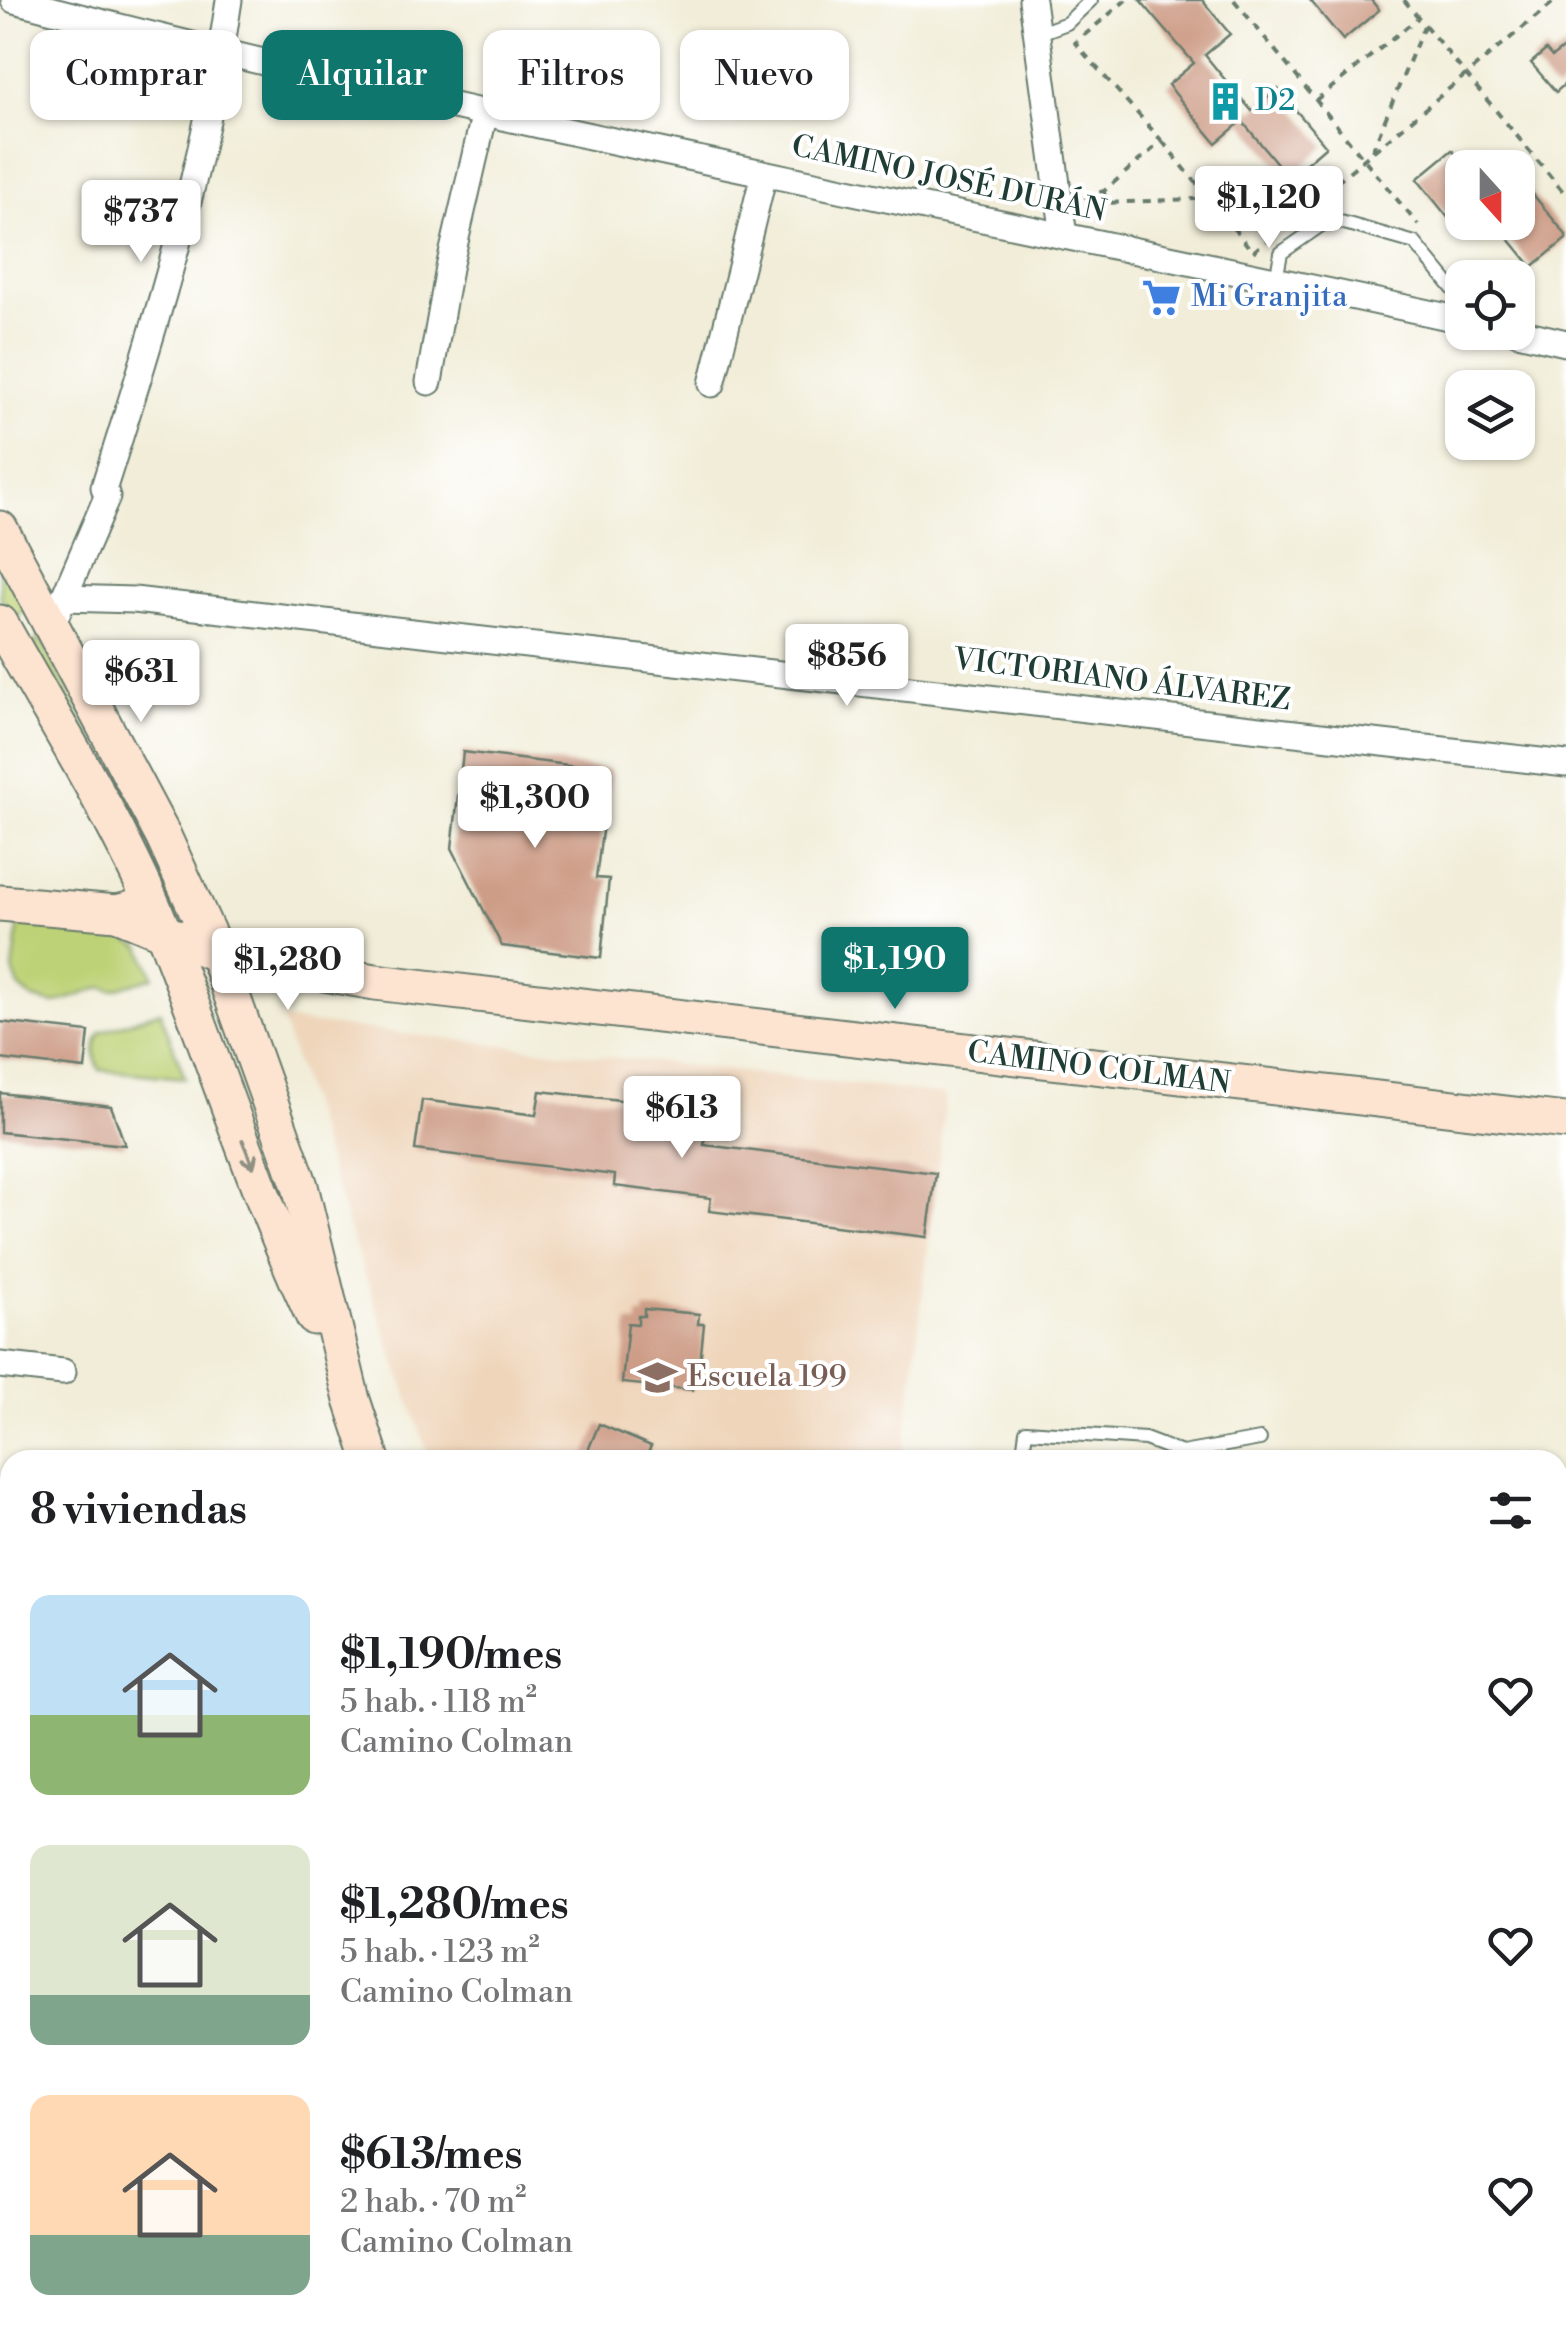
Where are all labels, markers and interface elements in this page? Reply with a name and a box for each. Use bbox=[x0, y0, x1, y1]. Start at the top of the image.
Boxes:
chip: Comprar bbox=[30, 30, 242, 120]
chip: Alquilar bbox=[262, 30, 463, 120]
chip: Filtros bbox=[483, 30, 660, 120]
chip: Nuevo bbox=[680, 30, 849, 120]
building icon: D2 bbox=[1204, 80, 1246, 122]
place label: D2 bbox=[1255, 82, 1295, 120]
street label: CAMINO JOSÉ DURÁN bbox=[788, 125, 1110, 231]
north arrow bbox=[1445, 150, 1535, 240]
map controls bbox=[1445, 150, 1535, 460]
pin: $1,120 bbox=[1188, 166, 1350, 251]
text: $1,120 bbox=[1217, 178, 1321, 218]
pin: $737 bbox=[82, 180, 200, 265]
text: $737 bbox=[104, 192, 178, 232]
button: locate bbox=[1445, 260, 1535, 350]
supermarket icon: Mi Granjita bbox=[1140, 276, 1182, 318]
place label: Mi Granjita bbox=[1191, 278, 1348, 316]
button: layers bbox=[1445, 370, 1535, 460]
pin: $856 bbox=[788, 624, 906, 709]
text: $856 bbox=[807, 636, 887, 676]
street label: VICTORIANO ÁLVAREZ bbox=[950, 638, 1293, 720]
pin: $631 bbox=[82, 640, 200, 725]
text: $631 bbox=[104, 652, 178, 692]
pin: $1,300 bbox=[454, 766, 616, 851]
text: $1,300 bbox=[480, 778, 590, 818]
pin: $1,190 bbox=[814, 927, 976, 1012]
pin: $1,280 bbox=[207, 928, 369, 1013]
text: $1,190 bbox=[843, 939, 947, 979]
text: $1,280 bbox=[234, 940, 342, 980]
street label: CAMINO COLMAN bbox=[965, 1033, 1233, 1103]
pin: $613 bbox=[623, 1076, 741, 1161]
text: $613 bbox=[646, 1088, 718, 1128]
one-way arrow bbox=[240, 1139, 258, 1169]
school or university icon: Escuela 199 bbox=[636, 1356, 678, 1398]
place label: Escuela 199 bbox=[687, 1358, 847, 1396]
icon: filters bbox=[1483, 1483, 1538, 1538]
text: 8 viviendas bbox=[30, 1484, 247, 1537]
text: $1,190/mes bbox=[340, 1629, 562, 1682]
icon: home bbox=[110, 1635, 230, 1755]
icon: heart bbox=[1483, 1668, 1538, 1723]
text: 5 hab. · 118 m² bbox=[340, 1682, 537, 1722]
text: Camino Colman bbox=[340, 1722, 573, 1762]
text: $1,280/mes bbox=[340, 1879, 569, 1932]
icon: home bbox=[110, 1885, 230, 2005]
icon: heart bbox=[1483, 1918, 1538, 1973]
text: 5 hab. · 123 m² bbox=[340, 1932, 540, 1972]
text: Camino Colman bbox=[340, 1972, 573, 2012]
text: $613/mes bbox=[340, 2129, 522, 2182]
icon: home bbox=[110, 2135, 230, 2255]
icon: heart bbox=[1483, 2168, 1538, 2223]
text: 2 hab. · 70 m² bbox=[340, 2182, 526, 2222]
text: Camino Colman bbox=[340, 2222, 573, 2262]

